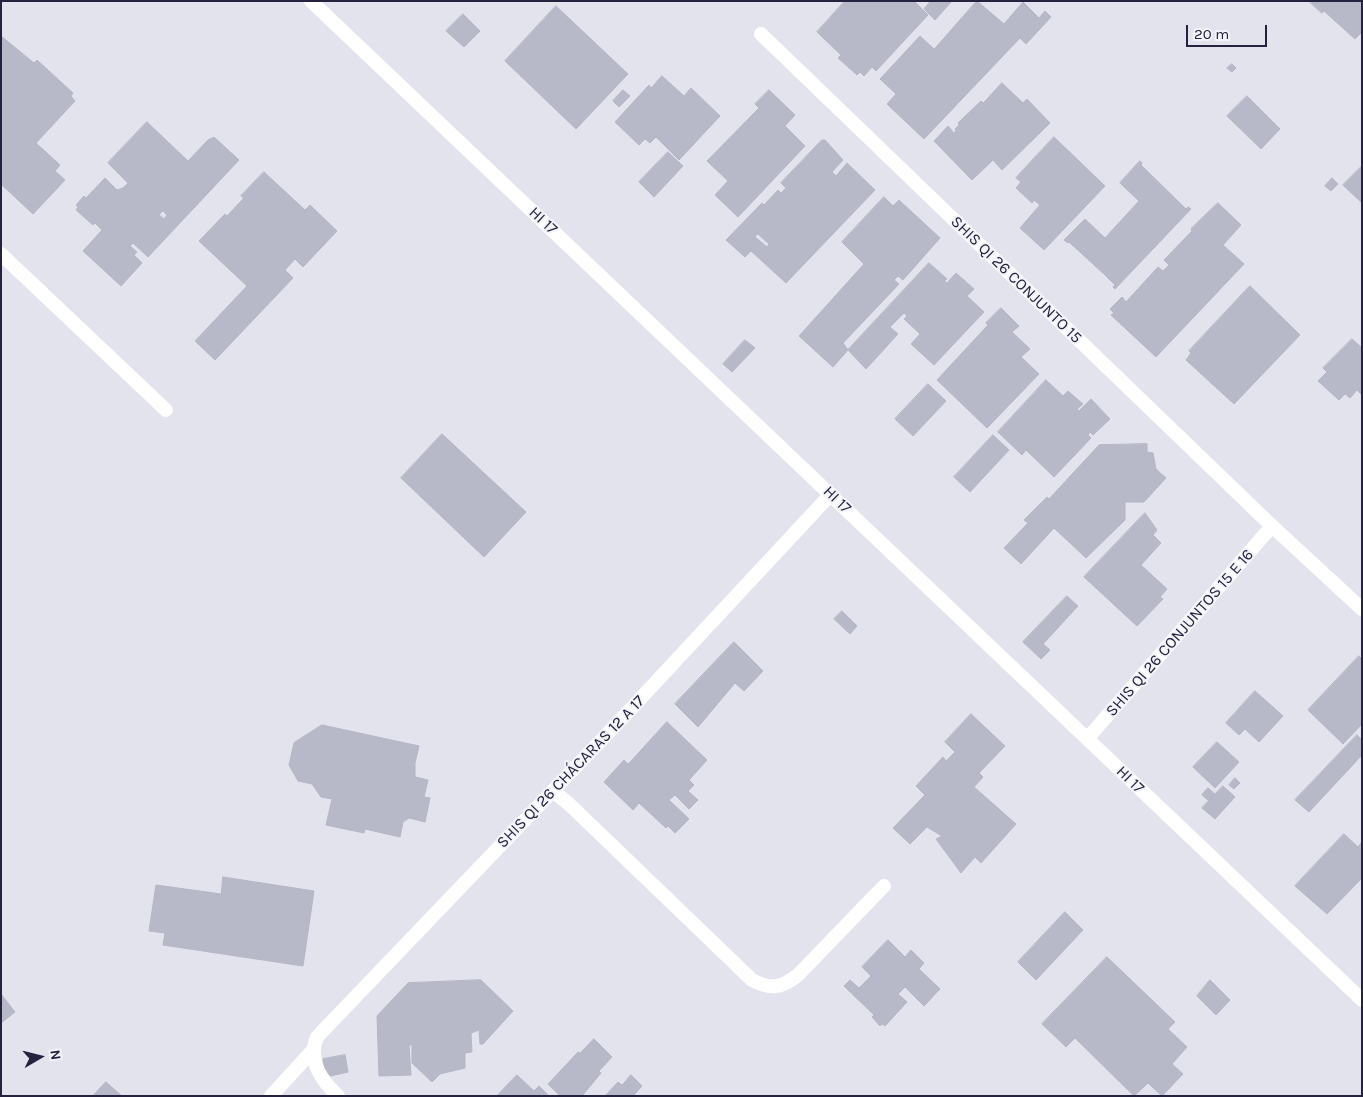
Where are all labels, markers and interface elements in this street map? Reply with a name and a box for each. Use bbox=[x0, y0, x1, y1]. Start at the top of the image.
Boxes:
scale bar bbox=[1188, 15, 1269, 47]
text: 20 m bbox=[1194, 25, 1229, 43]
street label: HI 17 bbox=[525, 203, 561, 239]
street label: SHIS QI 26 CONJUNTO 15 bbox=[947, 212, 1085, 348]
street label: HI 17 bbox=[819, 482, 855, 518]
street label: SHIS QI 26 CONJUNTOS 15 E 16 bbox=[1102, 545, 1258, 721]
street label: SHIS QI 26 CHÁCARAS 12 A 17 bbox=[493, 692, 649, 852]
street label: HI 17 bbox=[1112, 762, 1148, 798]
north arrow bbox=[15, 1032, 65, 1082]
text: N bbox=[46, 1049, 64, 1061]

